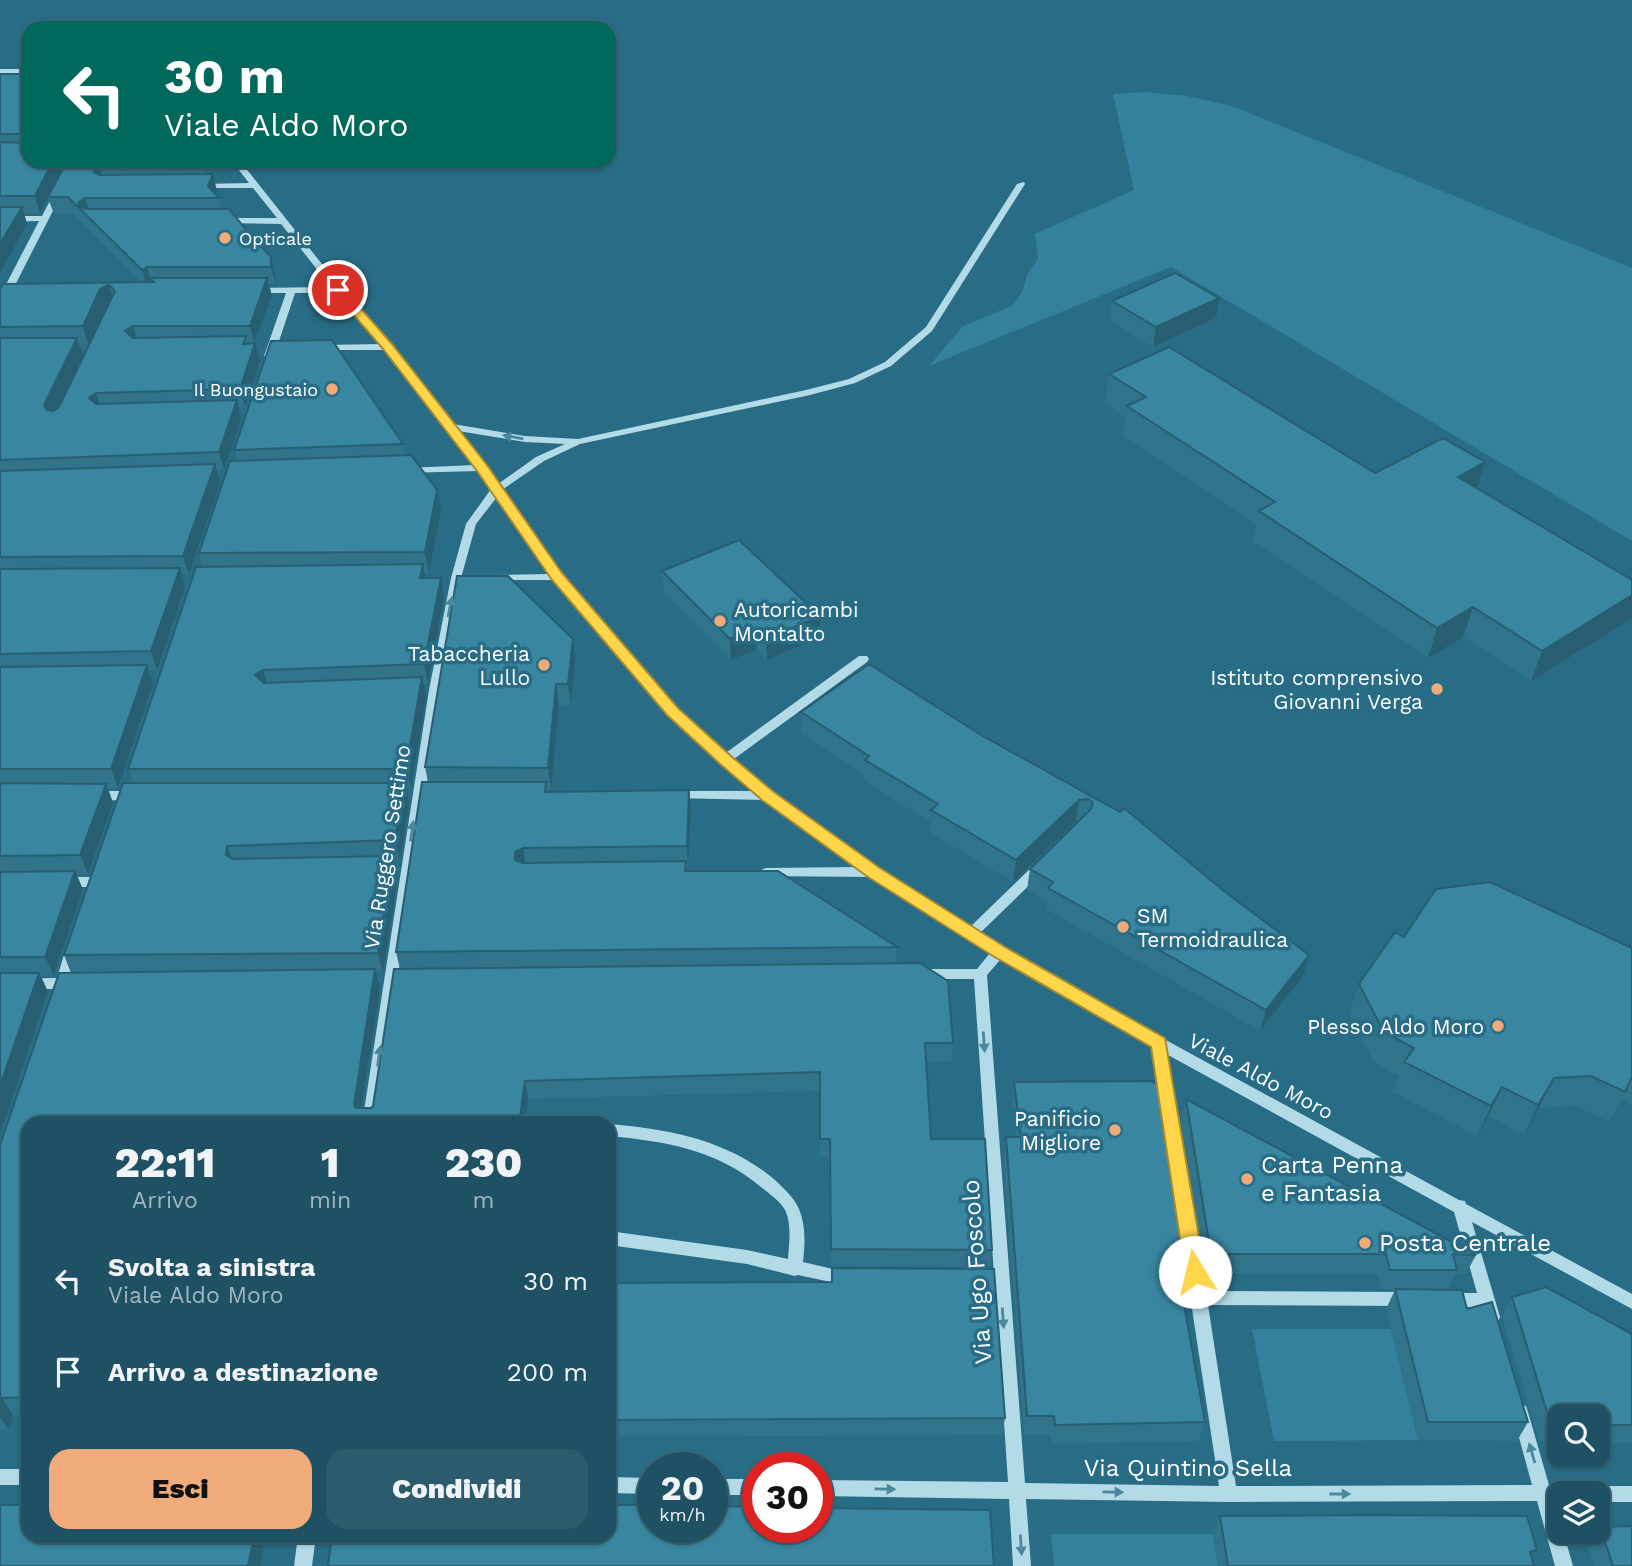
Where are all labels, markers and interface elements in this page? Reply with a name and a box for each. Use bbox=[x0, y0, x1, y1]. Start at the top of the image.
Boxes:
text: 30 m bbox=[164, 47, 285, 105]
icon: left bbox=[49, 49, 140, 140]
text: Viale Aldo Moro bbox=[164, 106, 408, 144]
place label: Opticale bbox=[239, 228, 312, 249]
marker: Opticale bbox=[217, 230, 233, 246]
pin bbox=[308, 260, 368, 320]
icon: arrive bbox=[319, 271, 357, 309]
place label: Il Buongustaio bbox=[193, 379, 318, 400]
marker: Il Buongustaio bbox=[324, 381, 340, 397]
one-way arrow bbox=[501, 431, 523, 442]
one-way arrow bbox=[445, 596, 456, 618]
place label: Autoricambi Montalto bbox=[734, 597, 859, 646]
marker: Autoricambi Montalto bbox=[712, 613, 728, 629]
place label: Tabaccheria Lullo bbox=[408, 641, 530, 690]
marker: Tabaccheria Lullo bbox=[536, 657, 552, 673]
place label: Istituto comprensivo Giovanni Verga bbox=[1210, 665, 1423, 714]
marker: Istituto comprensivo Giovanni Verga bbox=[1429, 681, 1445, 697]
street label: Via Ruggero Settimo bbox=[358, 743, 416, 951]
one-way arrow bbox=[407, 820, 418, 842]
place label: SM Termoidraulica bbox=[1137, 903, 1288, 952]
marker: SM Termoidraulica bbox=[1115, 919, 1131, 935]
place label: Plesso Aldo Moro bbox=[1307, 1014, 1484, 1039]
marker: Plesso Aldo Moro bbox=[1490, 1018, 1506, 1034]
street label: Viale Aldo Moro bbox=[1184, 1027, 1338, 1125]
one-way arrow bbox=[979, 1031, 990, 1053]
one-way arrow bbox=[373, 1045, 384, 1067]
place label: Panificio Migliore bbox=[1014, 1106, 1101, 1155]
marker: Panificio Migliore bbox=[1107, 1122, 1123, 1138]
text: 22:11 bbox=[115, 1138, 215, 1187]
text: 1 bbox=[321, 1138, 339, 1187]
text: 230 bbox=[445, 1138, 522, 1187]
place label: Carta Penna e Fantasia bbox=[1261, 1151, 1403, 1207]
marker: Carta Penna e Fantasia bbox=[1239, 1171, 1255, 1187]
street label: Via Ugo Foscolo bbox=[957, 1179, 997, 1365]
text: Arrivo bbox=[132, 1187, 198, 1214]
text: min bbox=[309, 1187, 351, 1214]
text: m bbox=[473, 1187, 495, 1214]
place label: Posta Centrale bbox=[1379, 1229, 1551, 1257]
position arrow bbox=[1158, 1235, 1232, 1309]
marker: Posta Centrale bbox=[1357, 1235, 1373, 1251]
text: Svolta a sinistra bbox=[108, 1252, 315, 1282]
icon: left bbox=[49, 1262, 87, 1300]
text: 30 m bbox=[523, 1266, 588, 1296]
text: Viale Aldo Moro bbox=[108, 1282, 284, 1309]
one-way arrow bbox=[998, 1307, 1009, 1329]
icon: arrive bbox=[49, 1353, 87, 1391]
text: Arrivo a destinazione bbox=[108, 1357, 378, 1387]
text: 200 m bbox=[507, 1357, 588, 1387]
map controls bbox=[1547, 1404, 1610, 1544]
button: search bbox=[1547, 1404, 1610, 1467]
one-way arrow bbox=[1526, 1443, 1536, 1464]
button: Esci bbox=[49, 1449, 312, 1529]
button: Condividi bbox=[326, 1449, 588, 1529]
speed limit sign: 30 bbox=[742, 1452, 833, 1543]
street label: Via Quintino Sella bbox=[1084, 1454, 1292, 1482]
text: 20 bbox=[661, 1467, 704, 1509]
button: layers bbox=[1547, 1481, 1610, 1544]
one-way arrow bbox=[875, 1483, 897, 1495]
one-way arrow bbox=[1102, 1486, 1124, 1498]
one-way arrow bbox=[1330, 1488, 1352, 1500]
text: km/h bbox=[659, 1504, 706, 1525]
one-way arrow bbox=[1015, 1534, 1026, 1556]

